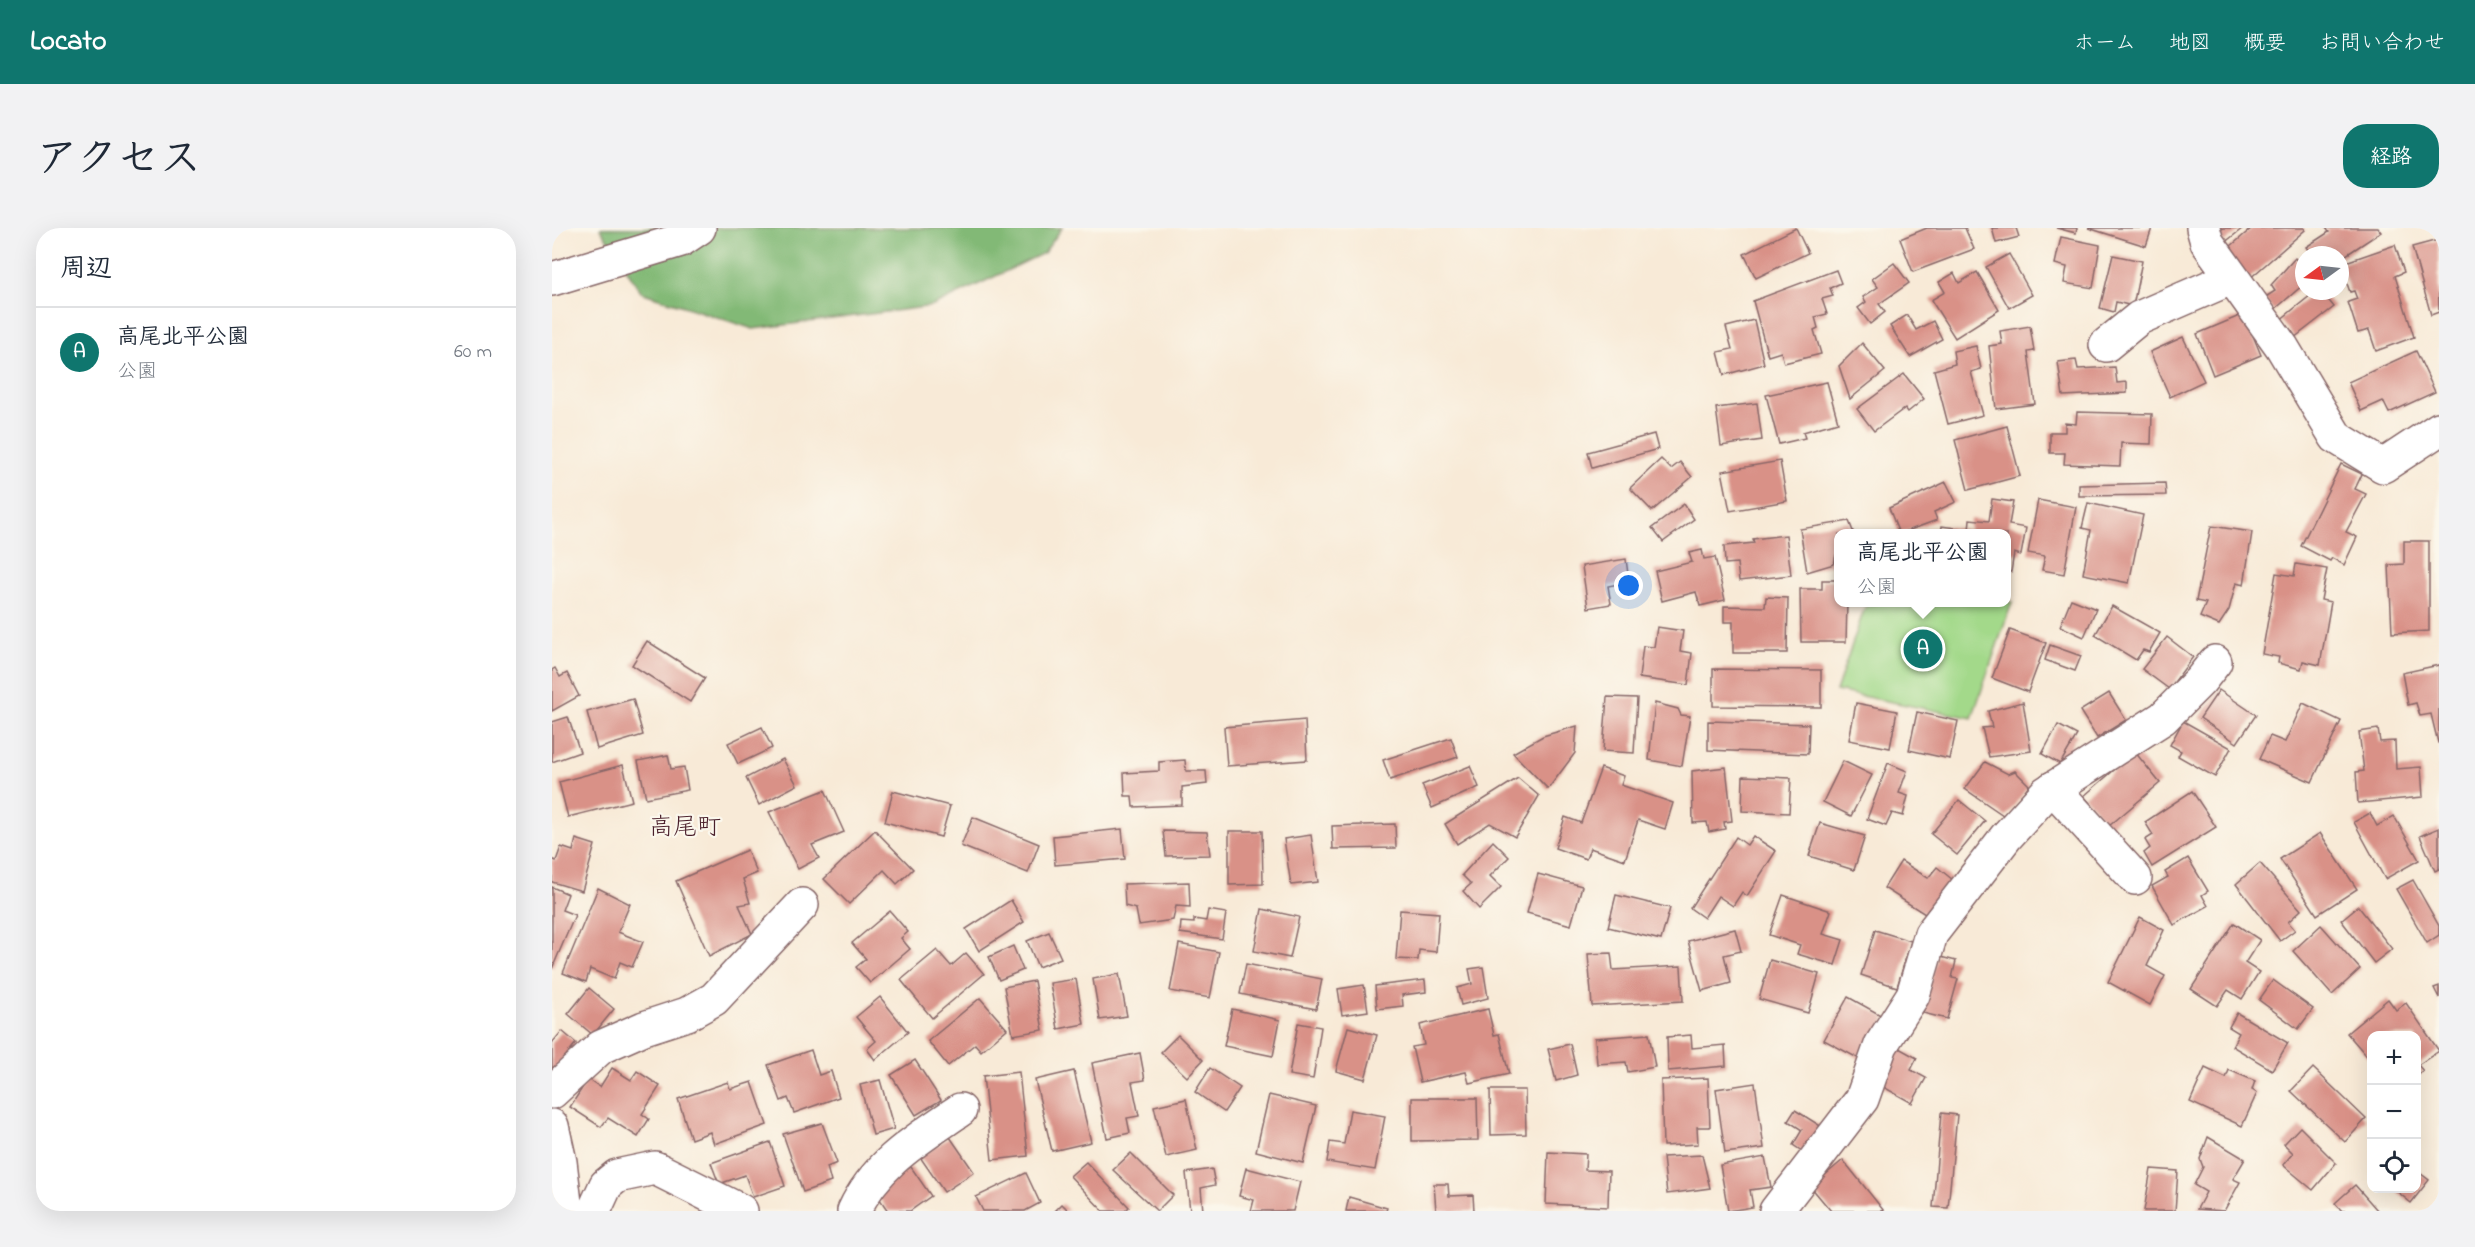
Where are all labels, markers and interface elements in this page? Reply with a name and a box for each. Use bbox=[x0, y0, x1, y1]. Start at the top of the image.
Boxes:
text: Locato bbox=[30, 22, 106, 63]
text: ホーム bbox=[2074, 29, 2136, 59]
text: 地図 bbox=[2169, 29, 2211, 59]
text: 概要 bbox=[2244, 29, 2286, 59]
text: お問い合わせ bbox=[2319, 29, 2445, 59]
button: 経路 bbox=[2343, 124, 2439, 188]
text: アクセス bbox=[36, 130, 201, 191]
north arrow bbox=[2295, 246, 2349, 300]
text: 周辺 bbox=[60, 251, 112, 289]
text: 高尾北平公園 bbox=[117, 322, 249, 354]
text: A bbox=[73, 338, 86, 367]
text: 60 m bbox=[454, 338, 492, 367]
text: 公園 bbox=[117, 358, 157, 387]
popup bbox=[1834, 529, 2011, 607]
text: 高尾北平公園 bbox=[1856, 538, 1989, 570]
your location bbox=[1614, 571, 1643, 600]
text: 公園 bbox=[1856, 574, 1896, 603]
pin: A bbox=[1904, 626, 1942, 672]
district label: 高尾町 bbox=[649, 811, 721, 846]
map controls bbox=[2367, 1031, 2421, 1193]
button: + bbox=[2367, 1031, 2421, 1085]
button: − bbox=[2367, 1085, 2421, 1139]
button: locate bbox=[2367, 1139, 2421, 1193]

